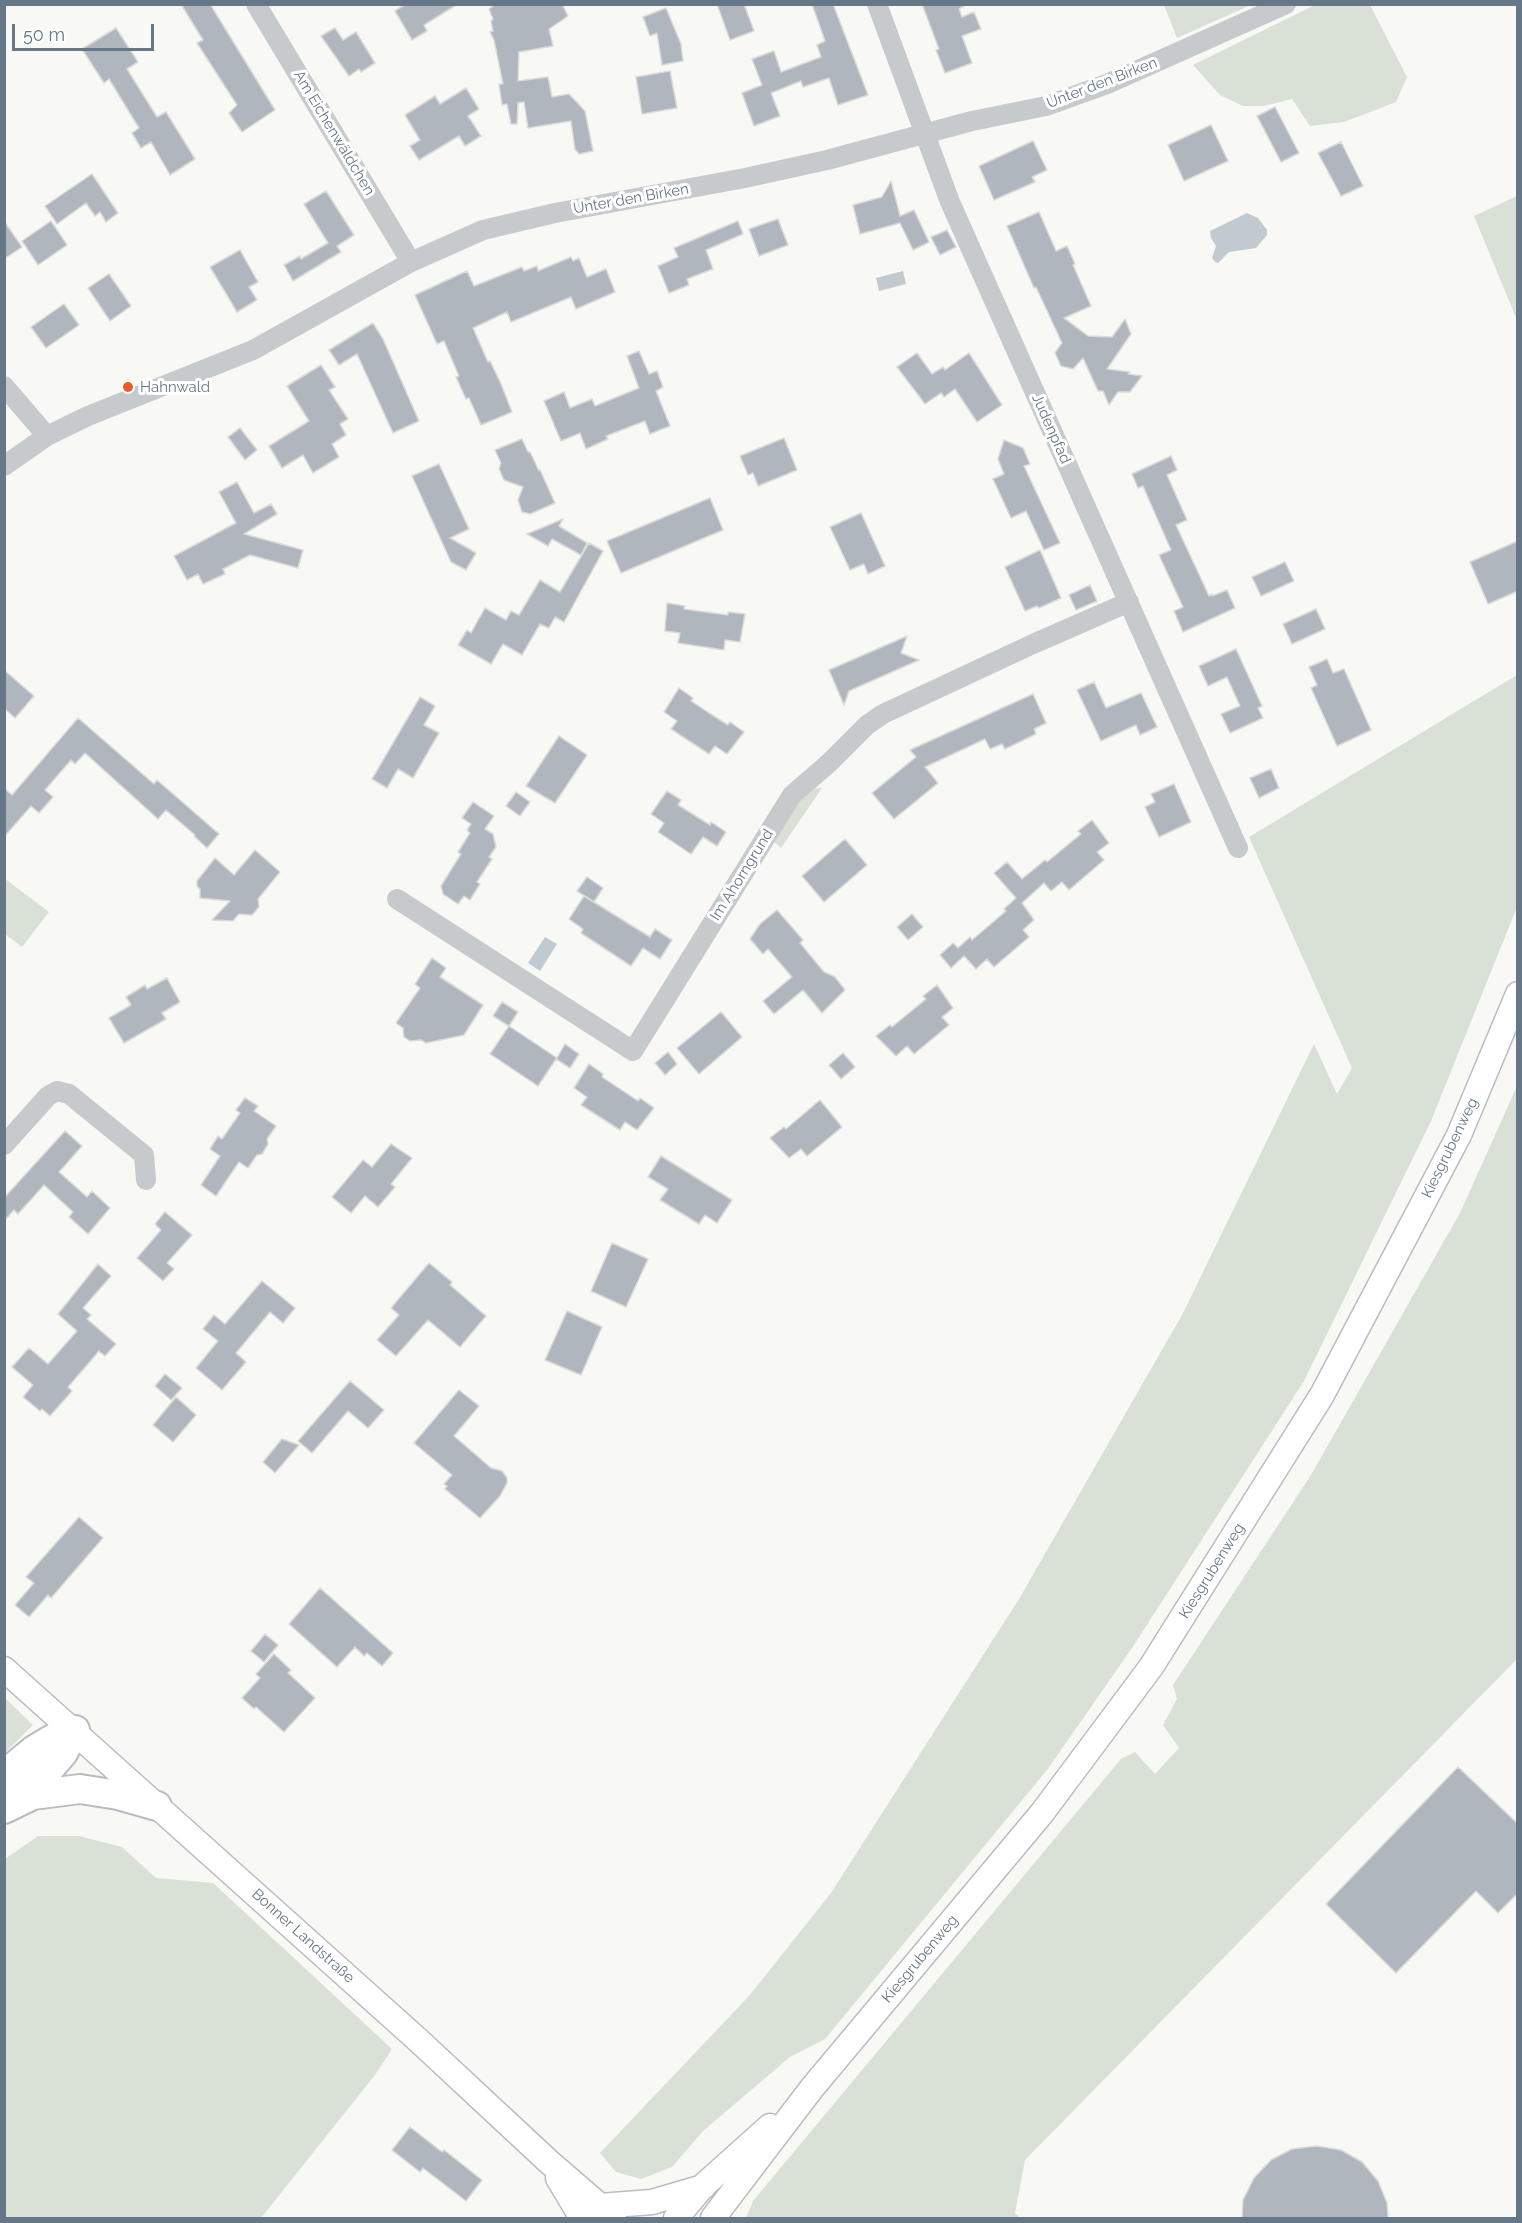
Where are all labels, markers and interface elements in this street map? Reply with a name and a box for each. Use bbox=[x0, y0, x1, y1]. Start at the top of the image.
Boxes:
scale bar bbox=[15, 12, 158, 50]
text: 50 m bbox=[23, 24, 65, 45]
street label: Unter den Birken bbox=[1044, 54, 1160, 112]
street label: Am Eichenwäldchen bbox=[290, 67, 378, 199]
street label: Unter den Birken bbox=[572, 180, 690, 218]
place label: Hahnwald bbox=[140, 378, 210, 396]
marker: Hahnwald bbox=[121, 380, 135, 394]
street label: Judenpfad bbox=[1028, 391, 1074, 467]
street label: Im Ahorngrund bbox=[707, 826, 777, 924]
street label: Kiesgrubenweg bbox=[1418, 1095, 1482, 1201]
street label: Kiesgrubenweg bbox=[1175, 1520, 1249, 1622]
street label: Bonner Landstraße bbox=[248, 1885, 358, 1987]
street label: Kiesgrubenweg bbox=[878, 1911, 962, 2007]

